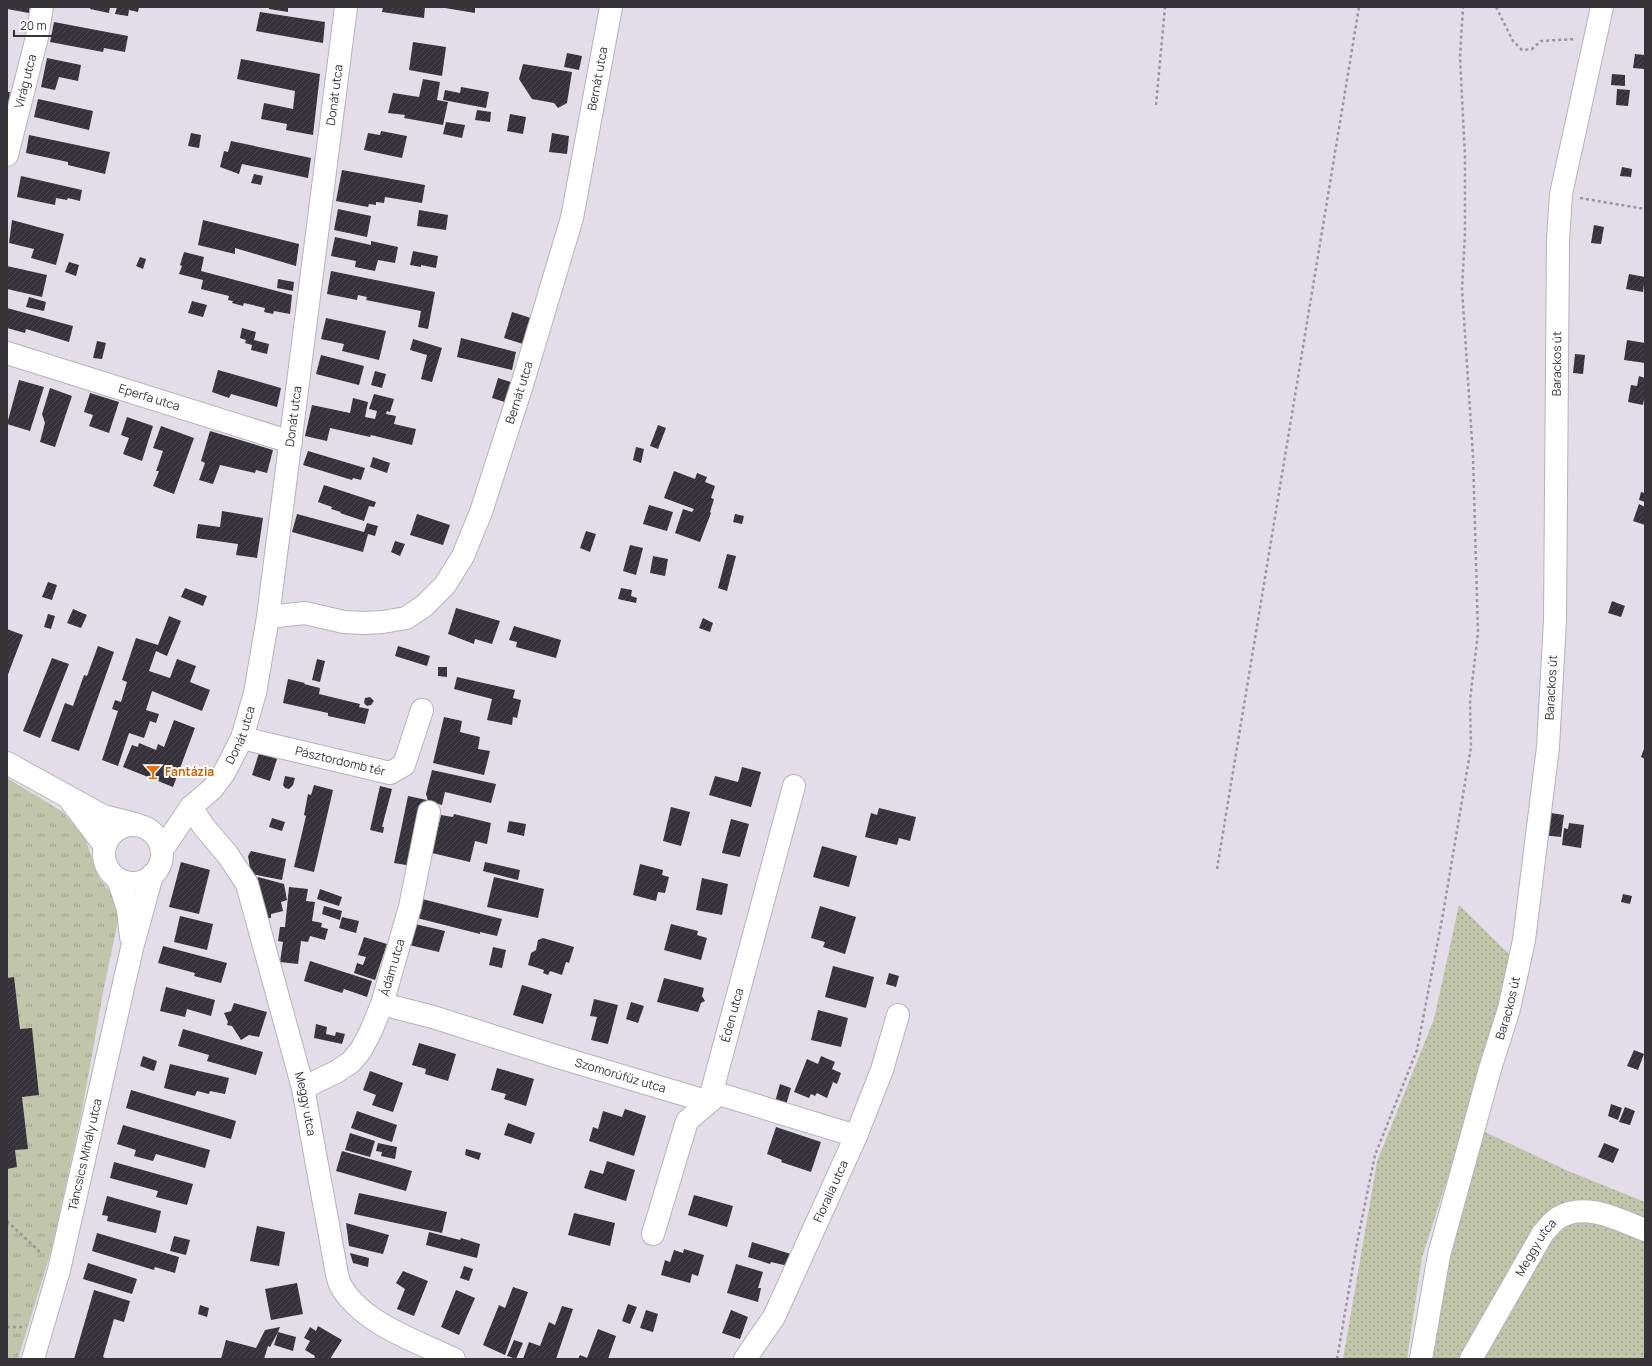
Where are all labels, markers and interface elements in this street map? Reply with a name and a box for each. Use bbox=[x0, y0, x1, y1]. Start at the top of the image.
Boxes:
scale bar bbox=[14, 12, 69, 38]
text: 20 m bbox=[20, 17, 47, 34]
street label: Bernát utca bbox=[583, 45, 611, 112]
street label: Virág utca bbox=[10, 52, 40, 110]
street label: Donát utca bbox=[322, 64, 347, 126]
street label: Barackos út bbox=[1548, 331, 1565, 396]
street label: Bernát utca bbox=[501, 359, 537, 426]
street label: Eperfa utca bbox=[117, 379, 182, 415]
street label: Donát utca bbox=[281, 385, 305, 448]
street label: Barackos út bbox=[1541, 654, 1561, 720]
street label: Donát utca bbox=[221, 704, 259, 767]
street label: Pásztordomb tér bbox=[294, 742, 388, 780]
bar icon: Fantázia bbox=[144, 763, 162, 781]
place label: Fantázia bbox=[165, 763, 214, 780]
street label: Ádám utca bbox=[376, 937, 408, 998]
street label: Barackos út bbox=[1491, 975, 1524, 1042]
street label: Éden utca bbox=[716, 986, 747, 1044]
street label: Szomorúfűz utca bbox=[573, 1053, 668, 1097]
street label: Meggy utca bbox=[291, 1070, 321, 1137]
street label: Táncsics Mihály utca bbox=[64, 1097, 106, 1212]
street label: Floralia utca bbox=[809, 1157, 852, 1225]
street label: Meggy utca bbox=[1511, 1215, 1560, 1279]

